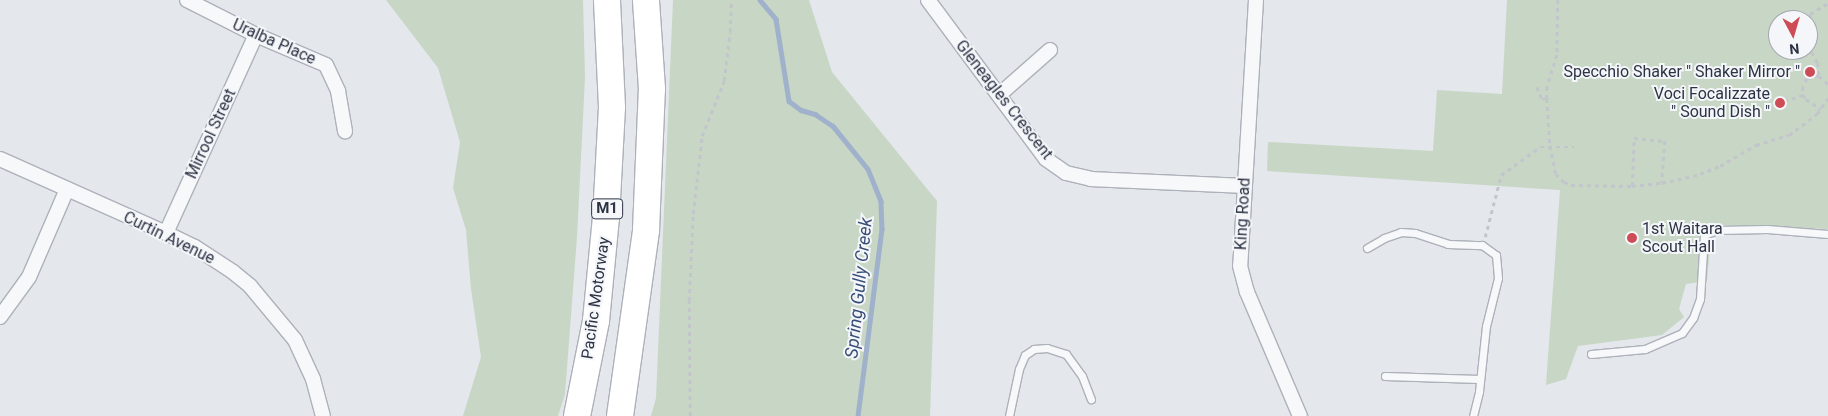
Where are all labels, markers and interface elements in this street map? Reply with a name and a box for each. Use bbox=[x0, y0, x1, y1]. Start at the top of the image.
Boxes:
north arrow bbox=[1768, 10, 1818, 60]
street label: Uralba Place bbox=[229, 15, 319, 69]
street label: Gleneagles Crescent bbox=[951, 36, 1057, 164]
text: N bbox=[1789, 40, 1800, 57]
place label: Specchio Shaker " Shaker Mirror " bbox=[1564, 62, 1800, 82]
marker: Specchio Shaker " Shaker Mirror " bbox=[1804, 66, 1816, 78]
place label: Voci Focalizzate " Sound Dish " bbox=[1654, 84, 1770, 122]
street label: Mirrool Street bbox=[182, 86, 240, 182]
marker: Voci Focalizzate " Sound Dish " bbox=[1774, 97, 1786, 109]
street label: King Road bbox=[1232, 177, 1254, 251]
road number: M1 bbox=[591, 196, 623, 222]
street label: Curtin Avenue bbox=[120, 208, 218, 268]
water label: Spring Gully Creek bbox=[841, 217, 877, 359]
place label: 1st Waitara Scout Hall bbox=[1642, 219, 1723, 257]
marker: 1st Waitara Scout Hall bbox=[1626, 232, 1638, 244]
street label: Pacific Motorway bbox=[578, 236, 614, 360]

